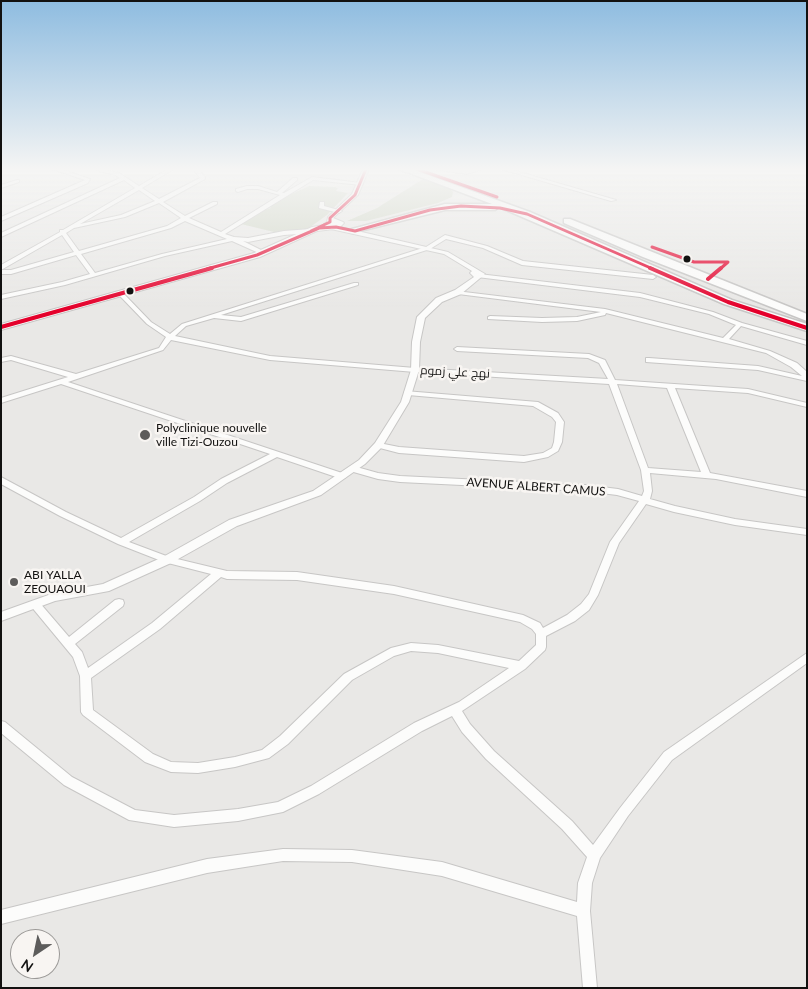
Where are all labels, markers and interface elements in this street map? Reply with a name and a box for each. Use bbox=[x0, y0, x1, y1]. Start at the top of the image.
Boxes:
unlabelled marker bbox=[682, 254, 692, 264]
unlabelled marker bbox=[125, 286, 135, 296]
street label: نهج علي زموم bbox=[420, 363, 490, 381]
place label: Polyclinique nouvelle ville Tizi-Ouzou bbox=[156, 421, 267, 449]
marker: Polyclinique nouvelle ville Tizi-Ouzou bbox=[138, 428, 152, 442]
street label: AVENUE ALBERT CAMUS bbox=[466, 475, 606, 499]
place label: ABI YALLA ZEOUAOUI bbox=[24, 568, 86, 596]
marker: ABI YALLA ZEOUAOUI bbox=[8, 576, 20, 588]
north arrow bbox=[10, 929, 60, 979]
text: N bbox=[18, 956, 36, 976]

